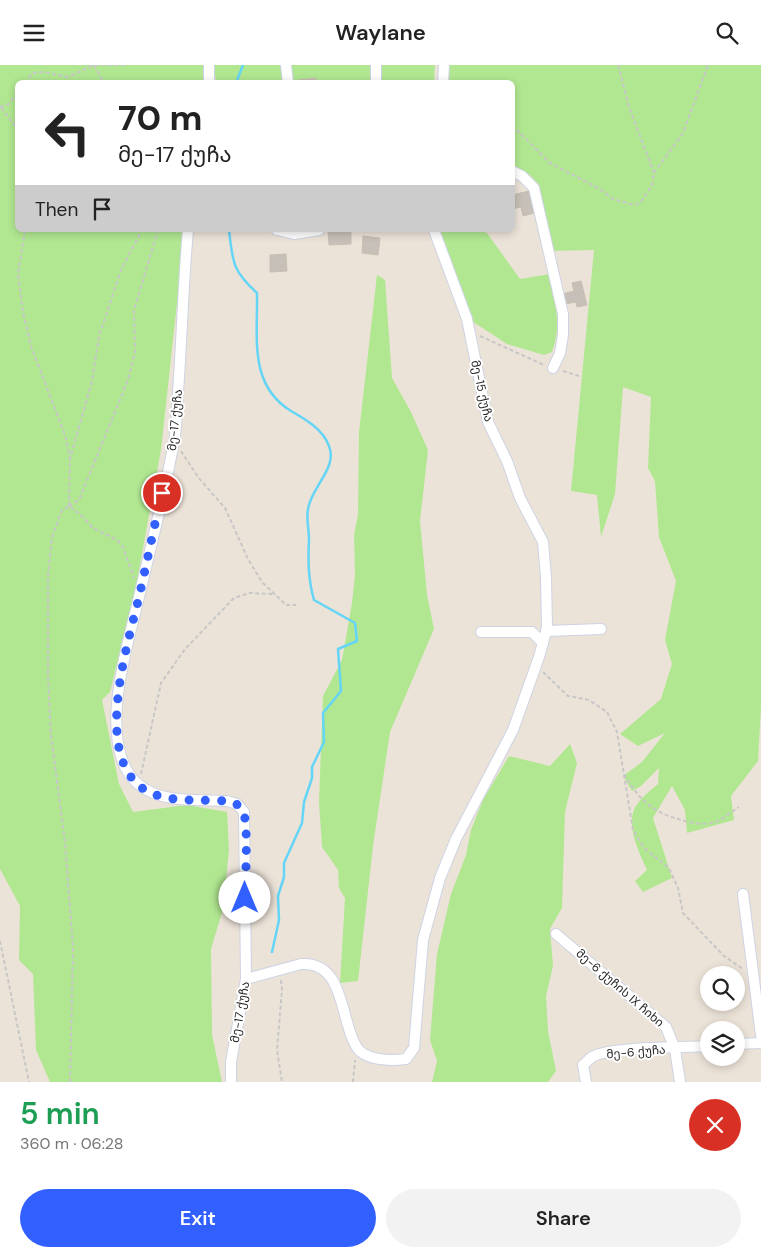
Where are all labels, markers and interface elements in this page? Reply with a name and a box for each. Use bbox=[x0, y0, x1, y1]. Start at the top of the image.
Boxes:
text: Waylane bbox=[335, 18, 426, 47]
icon: menu bbox=[20, 19, 48, 47]
icon: search bbox=[713, 19, 741, 47]
text: 70 m bbox=[118, 95, 202, 141]
icon: left bbox=[35, 100, 100, 165]
text: მე-17 ქუჩა bbox=[118, 140, 232, 169]
icon: arrive bbox=[88, 195, 116, 223]
text: Then bbox=[35, 197, 78, 222]
street label: მე-15 ქუჩა bbox=[467, 359, 497, 423]
street label: მე-17 ქუჩა bbox=[164, 388, 186, 452]
pin bbox=[141, 472, 183, 514]
icon: arrive bbox=[148, 479, 176, 507]
position arrow bbox=[218, 871, 270, 923]
street label: მე-6 ქუჩის IX ჩიხი bbox=[573, 945, 667, 1031]
map controls bbox=[700, 966, 745, 1066]
button: search bbox=[700, 966, 745, 1011]
street label: მე-17 ქუჩა bbox=[227, 980, 253, 1044]
button: layers bbox=[700, 1021, 745, 1066]
street label: მე-6 ქუჩა bbox=[606, 1041, 666, 1063]
text: 5 min bbox=[20, 1094, 100, 1133]
button: close bbox=[689, 1099, 741, 1151]
text: 360 m · 06:28 bbox=[20, 1133, 124, 1154]
button: Exit bbox=[20, 1189, 376, 1247]
button: Share bbox=[386, 1189, 741, 1247]

